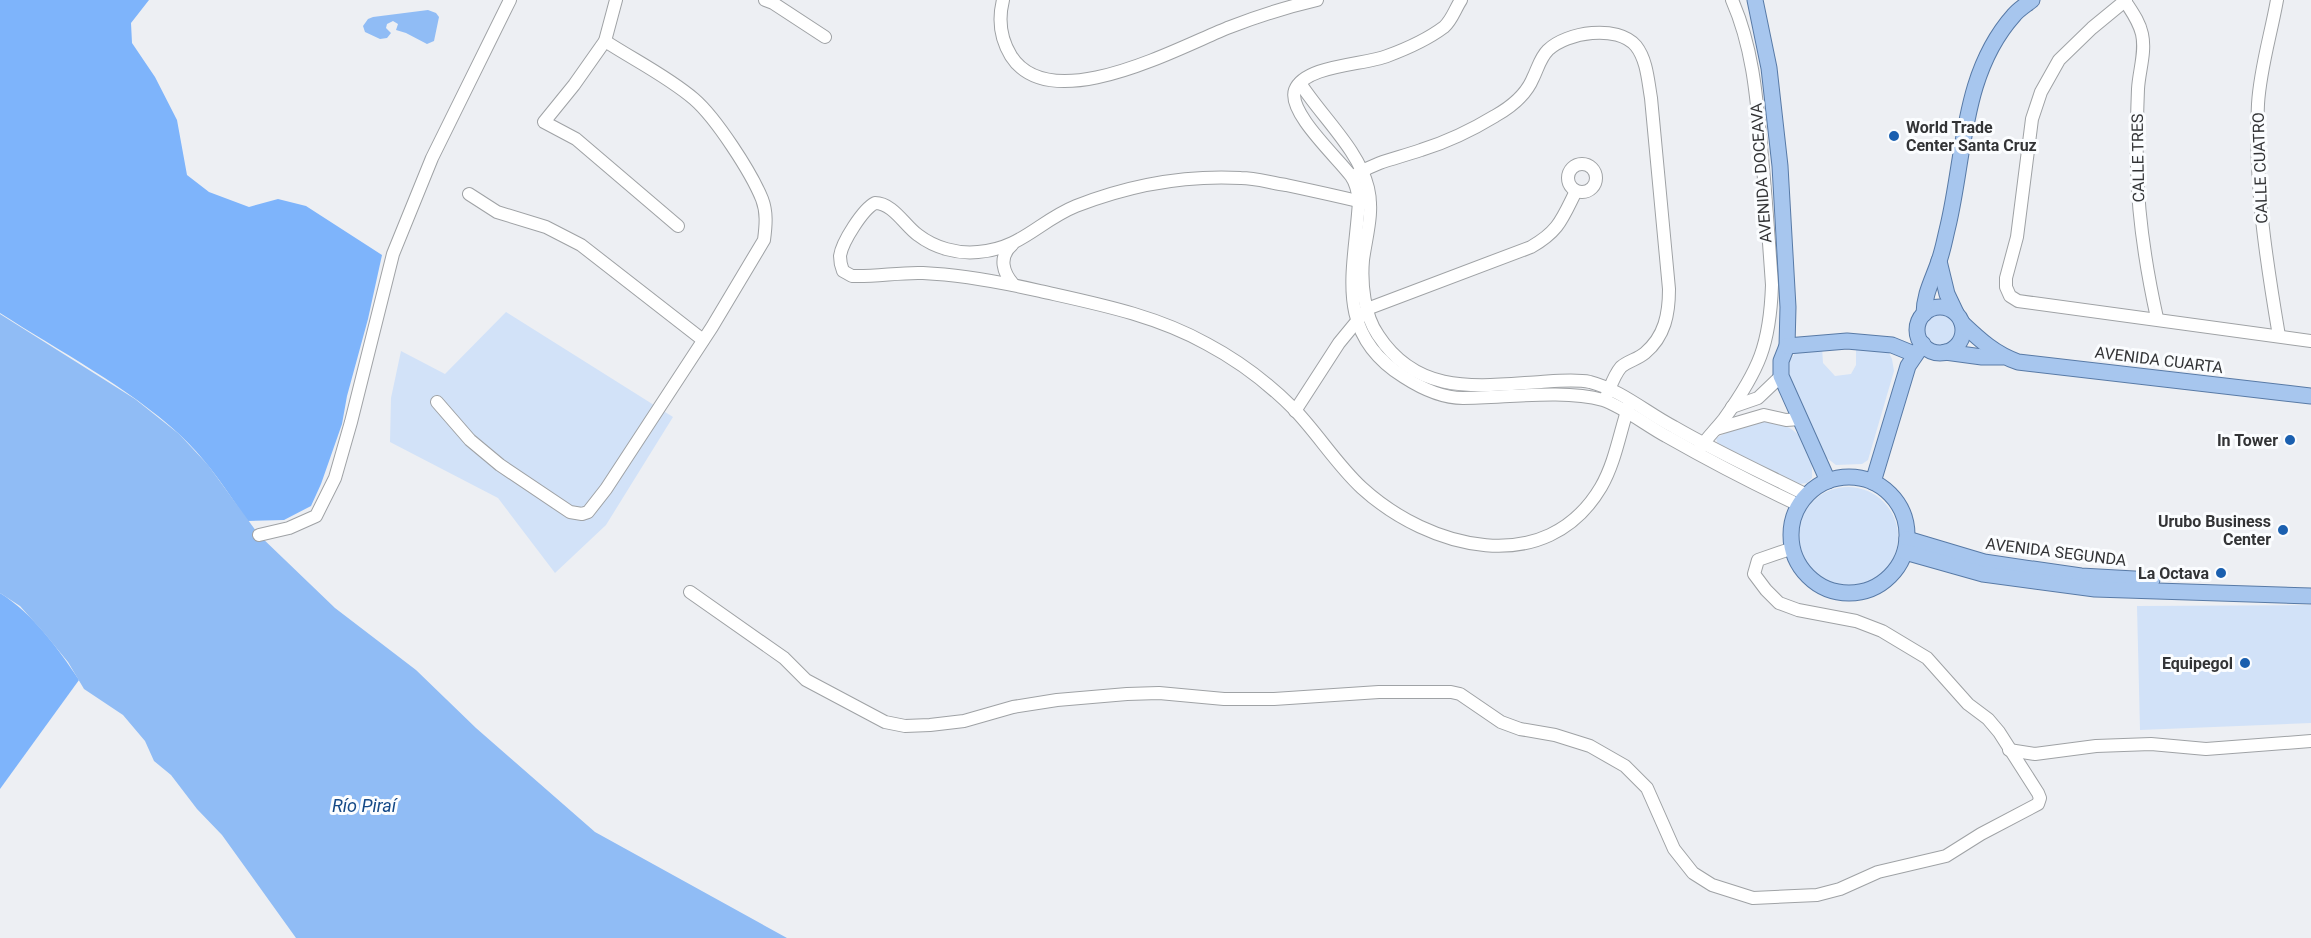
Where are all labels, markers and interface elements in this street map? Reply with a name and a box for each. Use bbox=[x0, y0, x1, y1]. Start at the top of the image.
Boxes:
street label: AVENIDA DOCEAVA bbox=[1747, 102, 1775, 244]
street label: CALLE CUATRO bbox=[2249, 112, 2271, 224]
street label: CALLE TRES bbox=[2128, 113, 2148, 203]
place label: World Trade Center Santa Cruz bbox=[1906, 118, 2037, 155]
marker: World Trade Center Santa Cruz bbox=[1887, 129, 1901, 143]
street label: AVENIDA CUARTA bbox=[2094, 343, 2225, 377]
place label: In Tower bbox=[2217, 431, 2278, 450]
marker: In Tower bbox=[2283, 433, 2297, 447]
place label: Urubo Business Center bbox=[2158, 512, 2271, 549]
marker: Urubo Business Center bbox=[2276, 523, 2290, 537]
street label: AVENIDA SEGUNDA bbox=[1985, 534, 2128, 570]
place label: La Octava bbox=[2138, 564, 2209, 583]
marker: La Octava bbox=[2214, 566, 2228, 580]
place label: Equipegol bbox=[2162, 654, 2233, 673]
marker: Equipegol bbox=[2238, 656, 2252, 670]
water label: Río Piraí bbox=[332, 795, 399, 816]

